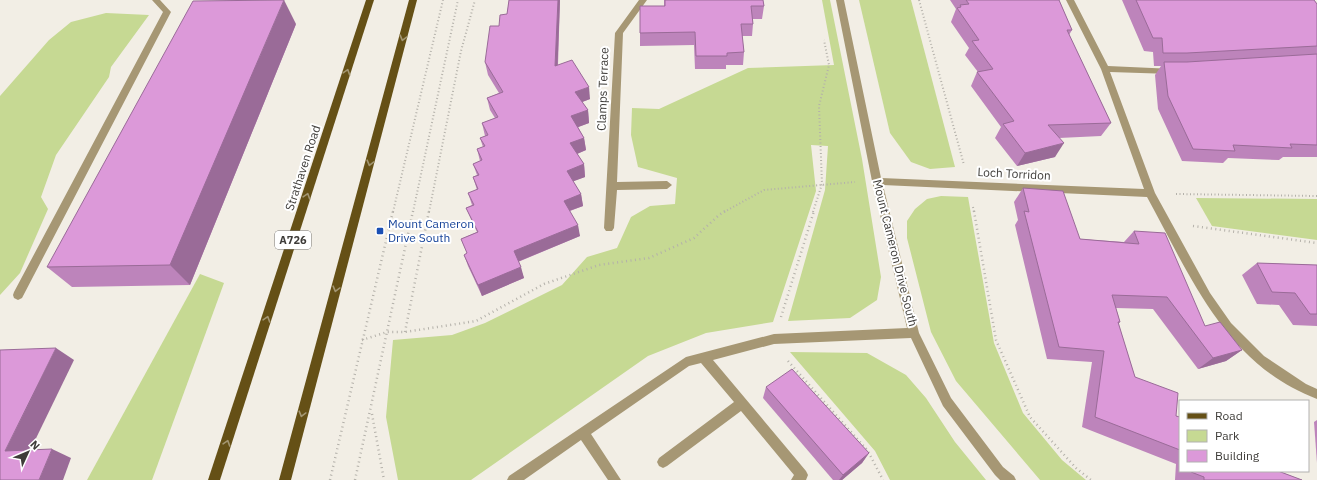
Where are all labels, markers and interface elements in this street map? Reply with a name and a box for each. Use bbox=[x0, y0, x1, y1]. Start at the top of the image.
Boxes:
one-way arrow bbox=[399, 34, 408, 41]
street label: Clamps Terrace bbox=[594, 47, 611, 131]
one-way arrow bbox=[342, 69, 351, 76]
street label: Strathaven Road bbox=[282, 123, 323, 212]
one-way arrow bbox=[366, 160, 374, 166]
street label: Loch Torridon bbox=[977, 164, 1051, 183]
street label: Mount Cameron Drive South bbox=[870, 178, 921, 328]
one-way arrow bbox=[302, 192, 311, 199]
place label: Mount Cameron Drive South bbox=[388, 216, 474, 245]
marker: Mount Cameron Drive South bbox=[375, 226, 385, 236]
road number: A726 bbox=[275, 231, 311, 249]
one-way arrow bbox=[332, 285, 341, 292]
one-way arrow bbox=[262, 316, 271, 323]
legend bbox=[1179, 400, 1309, 472]
text: Road bbox=[1215, 408, 1243, 423]
one-way arrow bbox=[298, 411, 307, 418]
text: Park bbox=[1215, 428, 1240, 443]
north arrow bbox=[8, 432, 48, 472]
text: N bbox=[27, 437, 43, 453]
one-way arrow bbox=[222, 440, 230, 447]
text: Building bbox=[1215, 448, 1260, 463]

